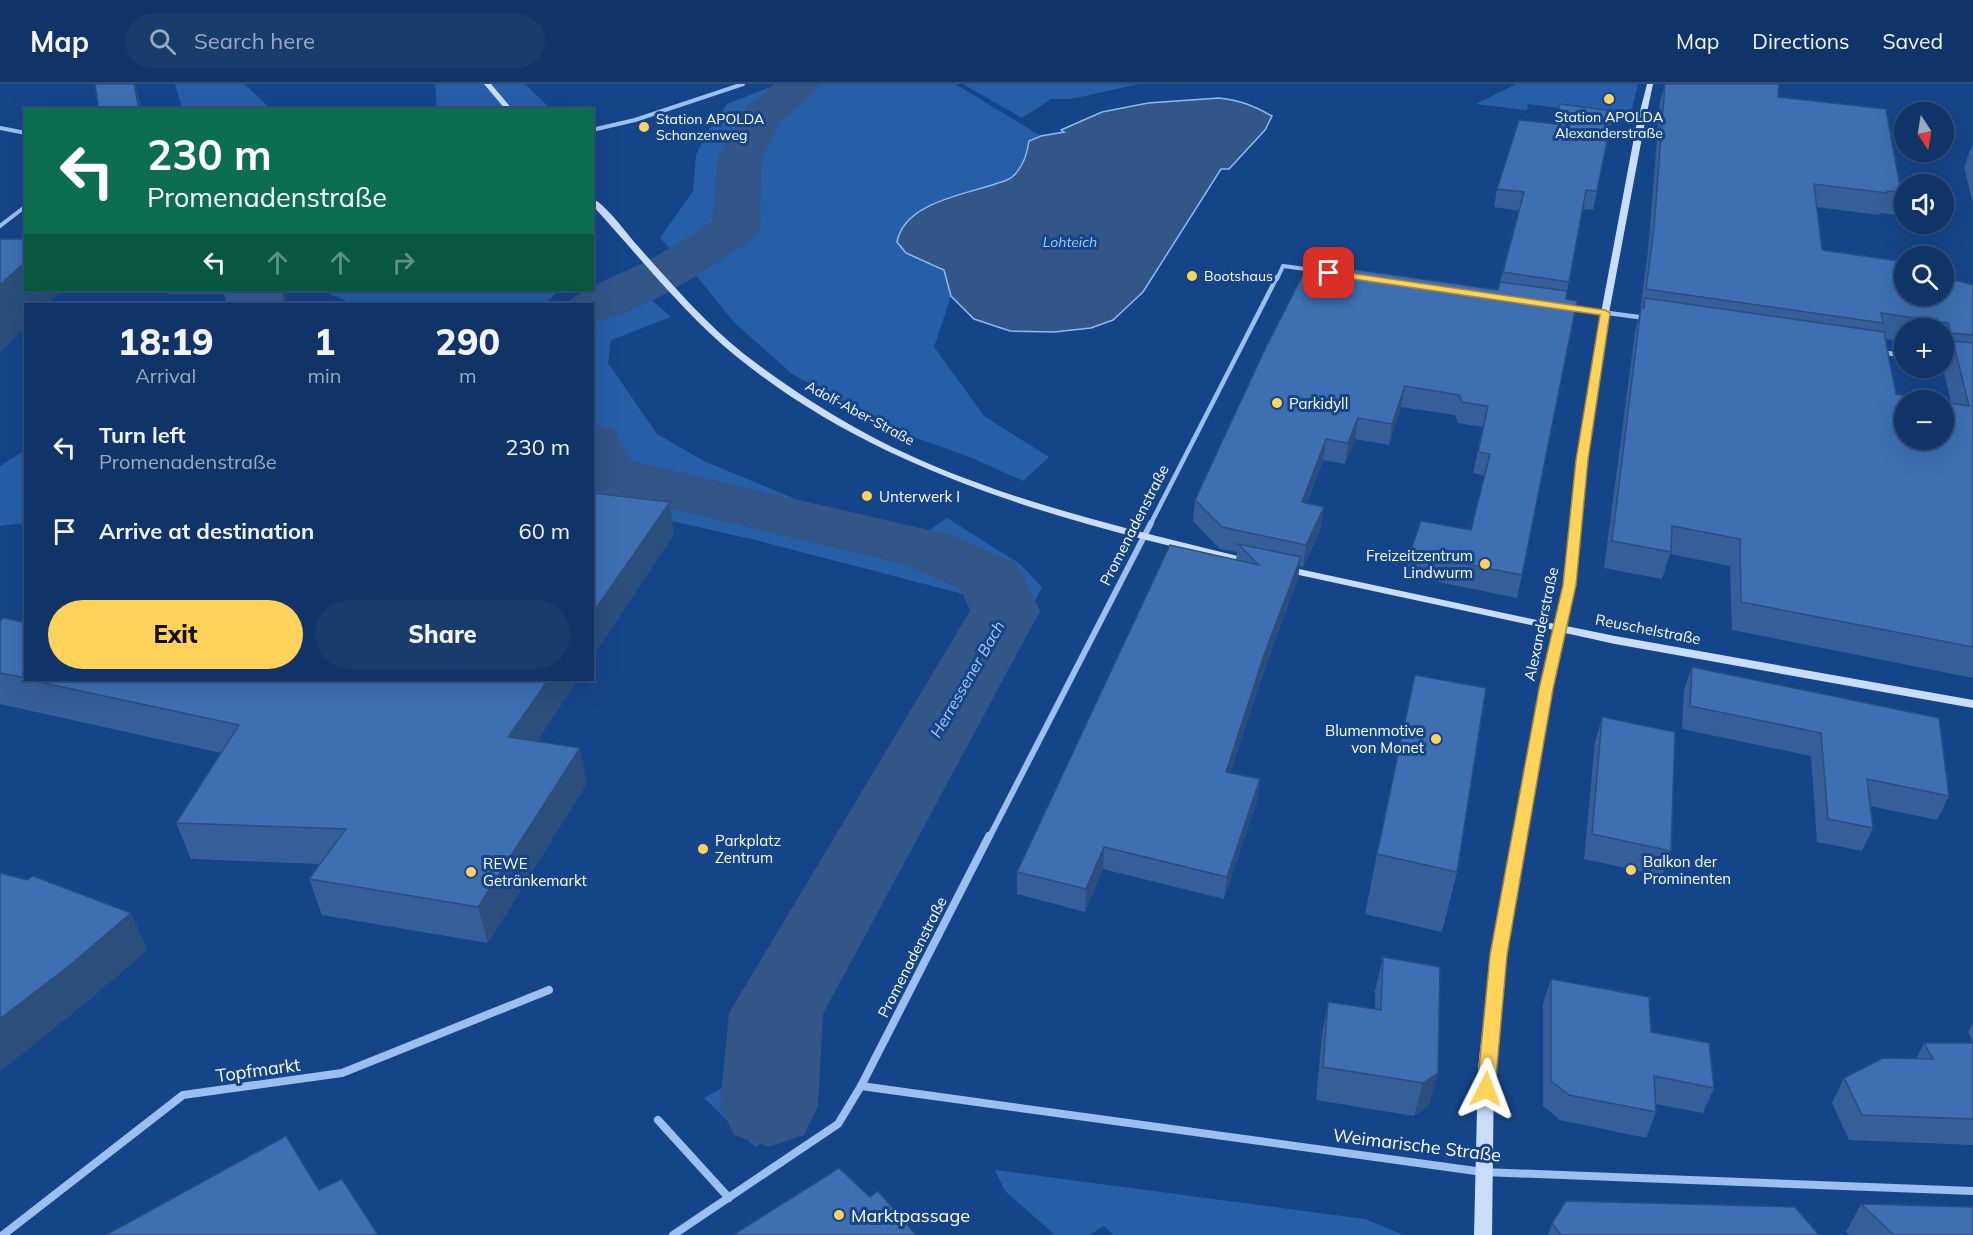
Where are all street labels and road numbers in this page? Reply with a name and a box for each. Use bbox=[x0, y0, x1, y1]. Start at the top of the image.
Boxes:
street label: Adolf-Aber-Straße bbox=[803, 377, 917, 449]
street label: Promenadenstraße bbox=[1095, 461, 1173, 589]
street label: Alexanderstraße bbox=[1520, 565, 1562, 683]
street label: Reuschelstraße bbox=[1594, 609, 1702, 649]
street label: Promenadenstraße bbox=[873, 893, 951, 1021]
street label: Topfmarkt bbox=[214, 1053, 302, 1087]
street label: Weimarische Straße bbox=[1332, 1123, 1502, 1167]

